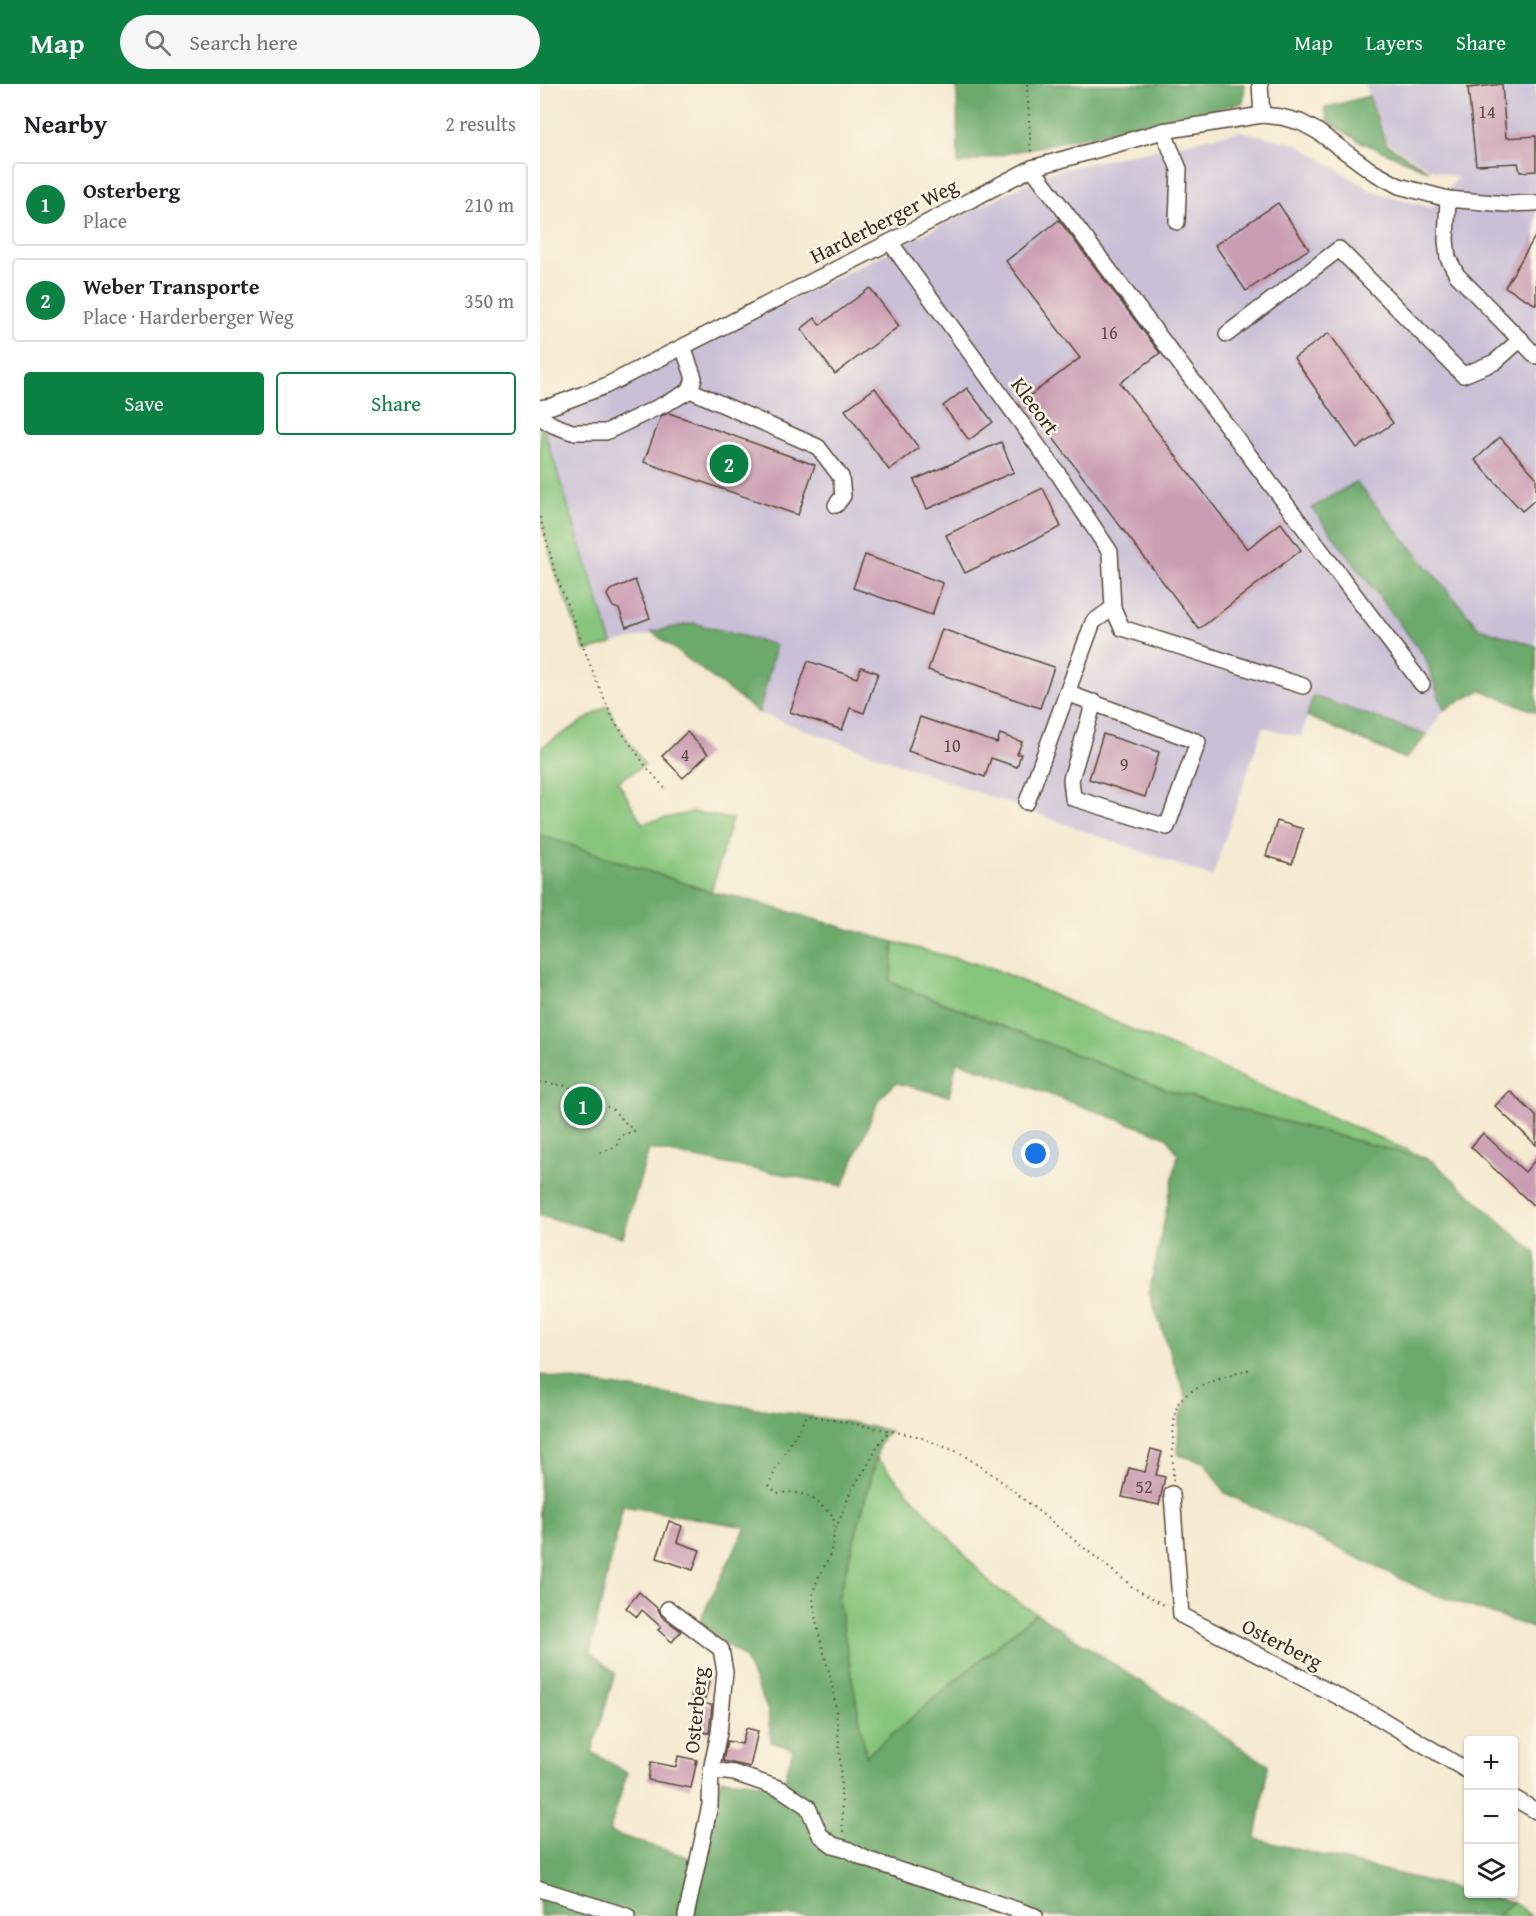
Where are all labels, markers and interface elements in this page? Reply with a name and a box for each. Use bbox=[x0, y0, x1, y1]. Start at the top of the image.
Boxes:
search box bbox=[120, 15, 540, 69]
text: Map bbox=[30, 22, 84, 63]
icon: search bbox=[141, 26, 174, 59]
text: Search here bbox=[189, 26, 298, 58]
text: Map bbox=[1294, 27, 1333, 58]
text: Layers bbox=[1366, 27, 1423, 58]
text: Share bbox=[1456, 27, 1506, 58]
house number: 14 bbox=[1478, 98, 1496, 125]
text: Nearby bbox=[24, 104, 107, 143]
text: 2 results bbox=[445, 109, 516, 138]
street label: Harderberger Weg bbox=[804, 170, 964, 271]
text: Osterberg bbox=[83, 174, 180, 206]
text: 1 bbox=[40, 190, 51, 219]
text: 210 m bbox=[464, 190, 514, 219]
text: Place bbox=[83, 206, 127, 235]
text: Weber Transporte bbox=[83, 270, 260, 302]
text: 2 bbox=[40, 286, 51, 315]
text: 350 m bbox=[464, 286, 514, 315]
text: Place · Harderberger Weg bbox=[83, 302, 294, 331]
house number: 16 bbox=[1100, 319, 1118, 346]
street label: Kleeort bbox=[1004, 370, 1067, 442]
button: Save bbox=[24, 372, 264, 435]
button: Share bbox=[276, 372, 516, 435]
pin: 2 bbox=[710, 442, 748, 487]
house number: 10 bbox=[943, 732, 961, 759]
house number: 4 bbox=[681, 741, 689, 768]
house number: 9 bbox=[1120, 751, 1128, 778]
pin: 1 bbox=[564, 1084, 603, 1128]
your location bbox=[1021, 1139, 1050, 1168]
house number: 52 bbox=[1135, 1473, 1153, 1500]
street label: Osterberg bbox=[1237, 1610, 1328, 1677]
street label: Osterberg bbox=[676, 1665, 716, 1755]
map controls bbox=[1464, 1736, 1518, 1898]
button: + bbox=[1464, 1736, 1518, 1790]
button: − bbox=[1464, 1790, 1518, 1844]
button: layers bbox=[1464, 1844, 1518, 1898]

